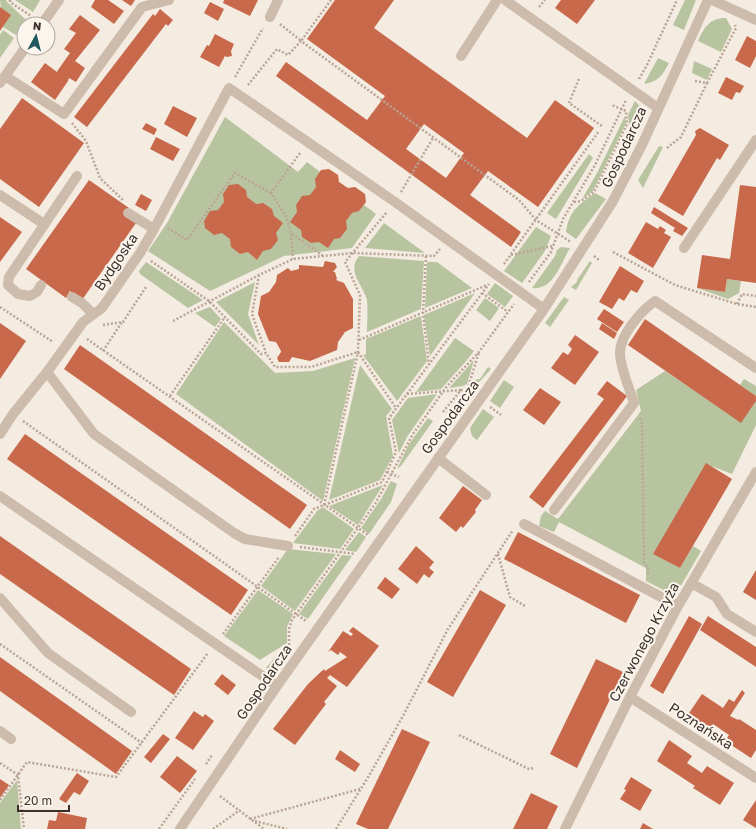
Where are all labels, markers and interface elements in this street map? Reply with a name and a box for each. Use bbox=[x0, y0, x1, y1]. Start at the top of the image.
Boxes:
north arrow bbox=[16, 16, 56, 56]
text: N bbox=[32, 19, 42, 33]
street label: Gospodarcza bbox=[597, 104, 650, 190]
street label: Bydgoska bbox=[90, 230, 141, 294]
street label: Gospodarcza bbox=[417, 376, 482, 457]
street label: Czerwonego Krzyża bbox=[605, 579, 682, 704]
street label: Gospodarcza bbox=[232, 641, 295, 723]
street label: Poznańska bbox=[666, 699, 736, 753]
scale bar bbox=[18, 787, 69, 813]
text: 20 m bbox=[24, 793, 52, 808]

